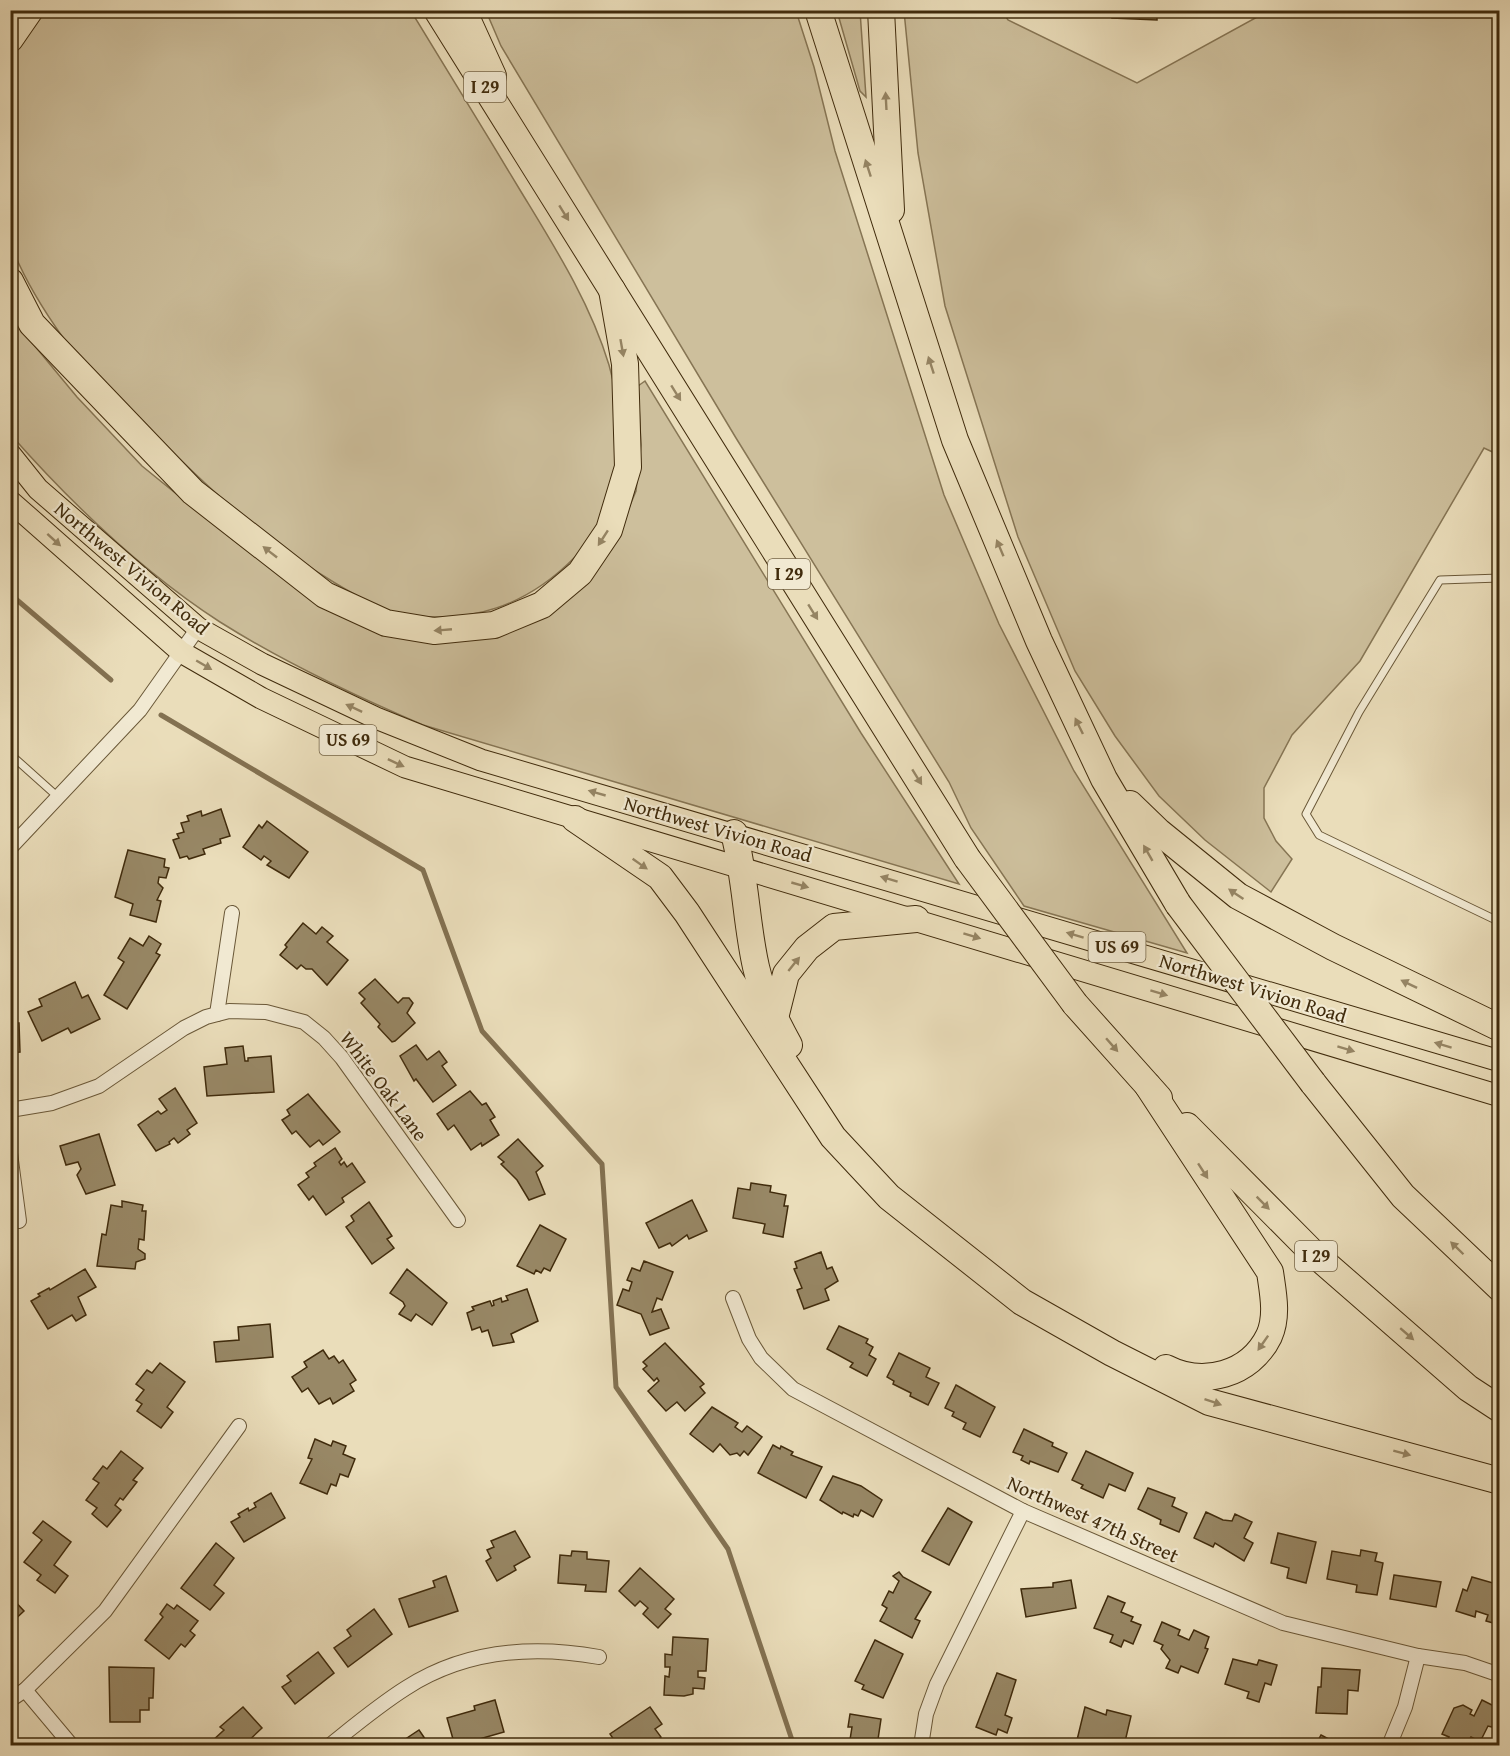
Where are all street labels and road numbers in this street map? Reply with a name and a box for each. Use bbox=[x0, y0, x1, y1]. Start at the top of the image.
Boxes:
road number: I 29 bbox=[464, 72, 506, 102]
street label: Northwest Vivion Road bbox=[49, 494, 216, 641]
road number: I 29 bbox=[768, 559, 810, 589]
road number: US 69 bbox=[320, 725, 376, 755]
street label: Northwest Vivion Road bbox=[621, 788, 816, 869]
road number: US 69 bbox=[1088, 932, 1146, 962]
street label: Northwest Vivion Road bbox=[1156, 945, 1351, 1030]
street label: White Oak Lane bbox=[333, 1025, 435, 1147]
road number: I 29 bbox=[1295, 1241, 1337, 1271]
street label: Northwest 47th Street bbox=[1003, 1468, 1184, 1569]

